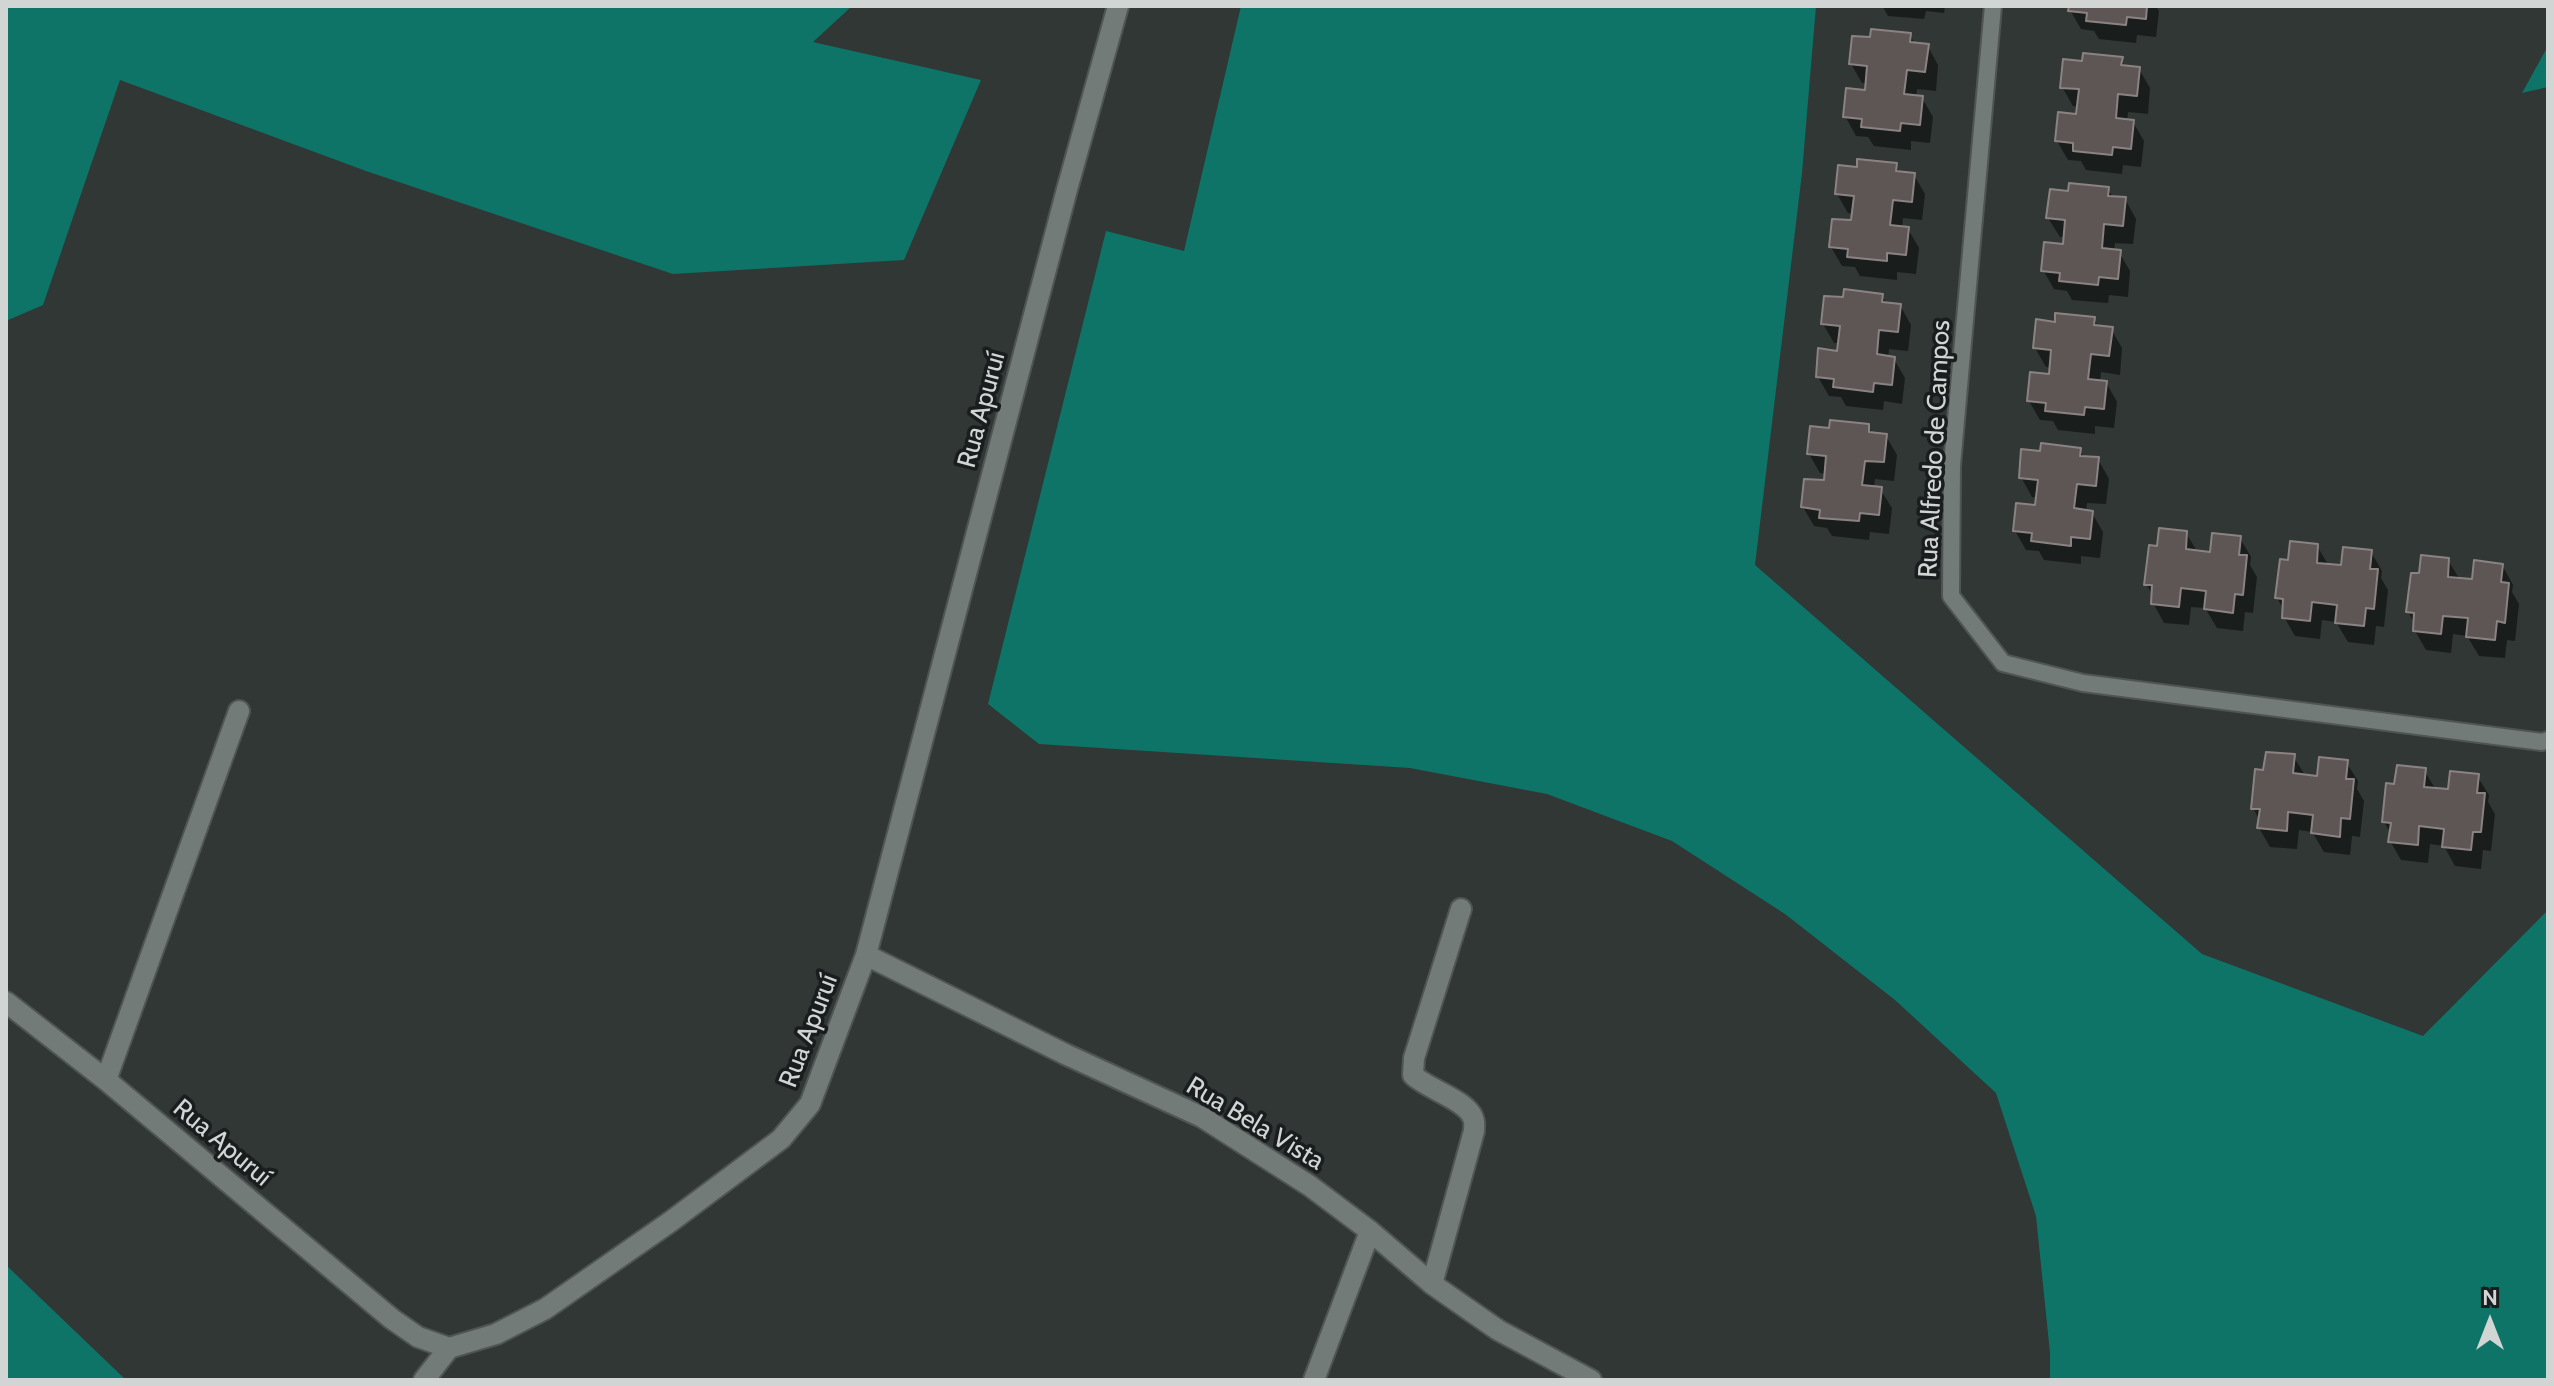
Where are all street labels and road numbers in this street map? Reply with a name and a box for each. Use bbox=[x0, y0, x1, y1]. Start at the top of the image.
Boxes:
street label: Rua Alfredo de Campos bbox=[1913, 319, 1957, 579]
street label: Rua Apuruí bbox=[952, 349, 1012, 471]
street label: Rua Apuruí bbox=[773, 970, 845, 1092]
street label: Rua Bela Vista bbox=[1180, 1071, 1330, 1177]
street label: Rua Apuruí bbox=[166, 1093, 278, 1193]

